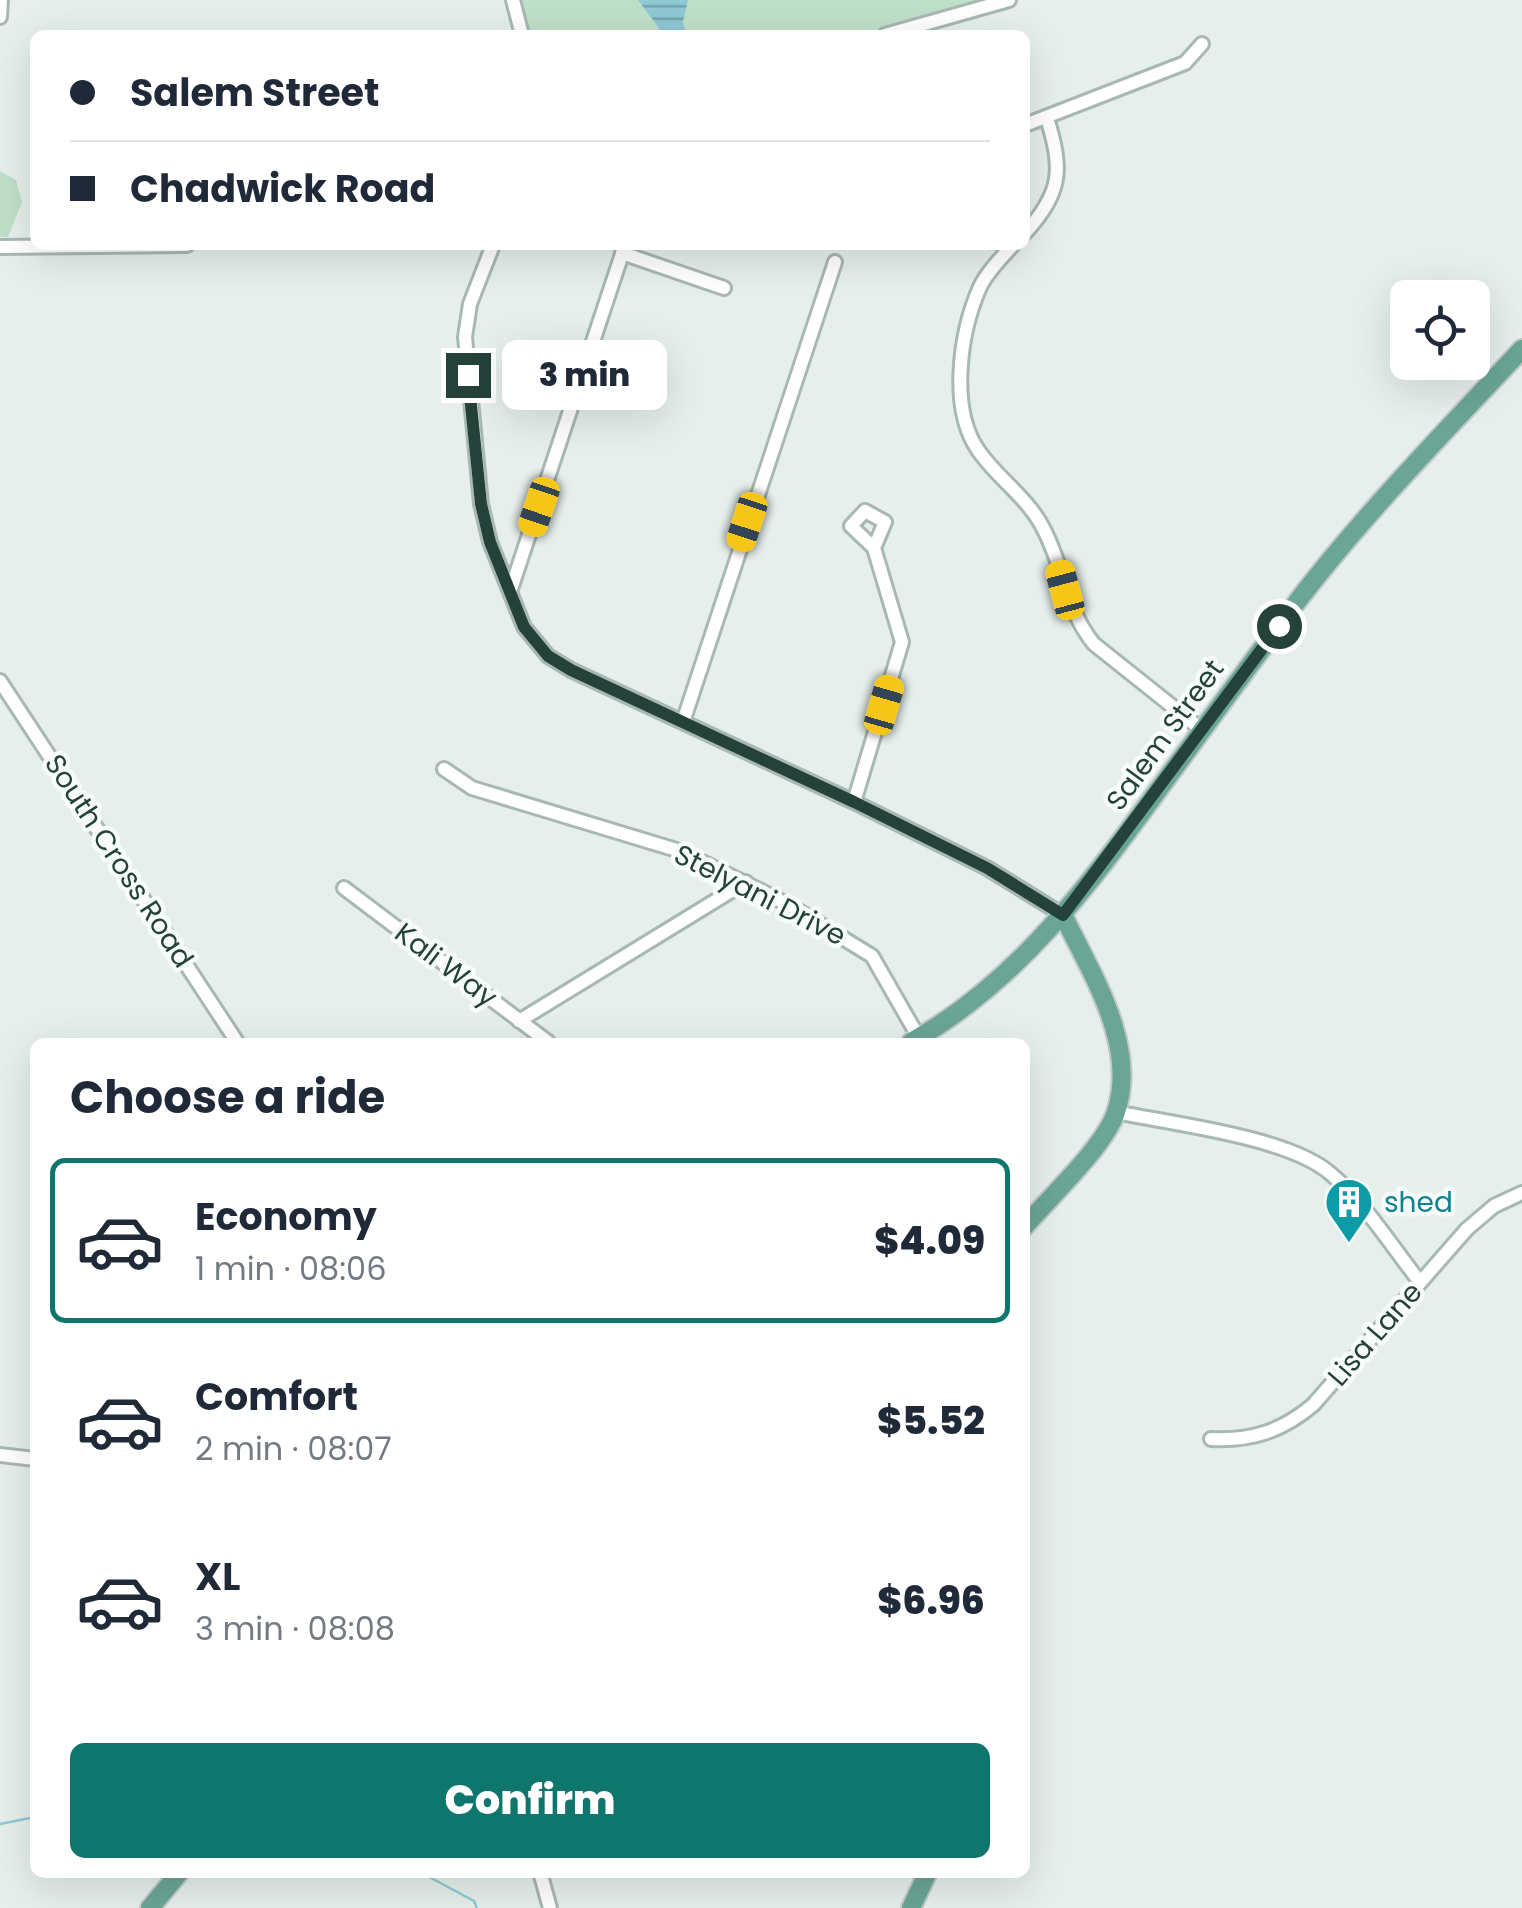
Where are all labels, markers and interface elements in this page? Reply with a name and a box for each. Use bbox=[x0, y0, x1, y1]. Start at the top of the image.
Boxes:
text: Salem Street bbox=[130, 66, 379, 119]
text: Chadwick Road bbox=[130, 162, 435, 215]
map controls bbox=[1390, 280, 1490, 380]
button: locate bbox=[1390, 280, 1490, 380]
callout: 3 min bbox=[503, 340, 668, 410]
text: 3 min bbox=[539, 352, 630, 397]
route end bbox=[446, 353, 491, 398]
car bbox=[515, 474, 563, 540]
car bbox=[723, 489, 771, 555]
car bbox=[1043, 557, 1087, 623]
route start bbox=[1257, 604, 1302, 649]
street label: Salem Street bbox=[1097, 652, 1233, 818]
car bbox=[861, 672, 907, 738]
street label: South Cross Road bbox=[35, 747, 203, 975]
street label: Stelyani Drive bbox=[667, 835, 853, 955]
street label: Kali Way bbox=[387, 914, 505, 1017]
text: Choose a ride bbox=[70, 1066, 385, 1129]
building icon: shed bbox=[1323, 1176, 1375, 1244]
place label: shed bbox=[1384, 1183, 1453, 1222]
text: Economy bbox=[195, 1190, 377, 1243]
icon: car bbox=[75, 1196, 165, 1286]
text: $4.09 bbox=[874, 1214, 985, 1267]
text: 1 min · 08:06 bbox=[195, 1246, 387, 1291]
street label: Lisa Lane bbox=[1319, 1274, 1431, 1394]
text: Comfort bbox=[195, 1370, 358, 1423]
icon: car bbox=[75, 1376, 165, 1466]
text: $5.52 bbox=[877, 1394, 985, 1447]
text: 2 min · 08:07 bbox=[195, 1426, 392, 1471]
text: XL bbox=[195, 1550, 240, 1603]
icon: car bbox=[75, 1556, 165, 1646]
text: $6.96 bbox=[877, 1574, 985, 1627]
text: 3 min · 08:08 bbox=[195, 1606, 395, 1651]
button: Confirm bbox=[70, 1743, 990, 1858]

